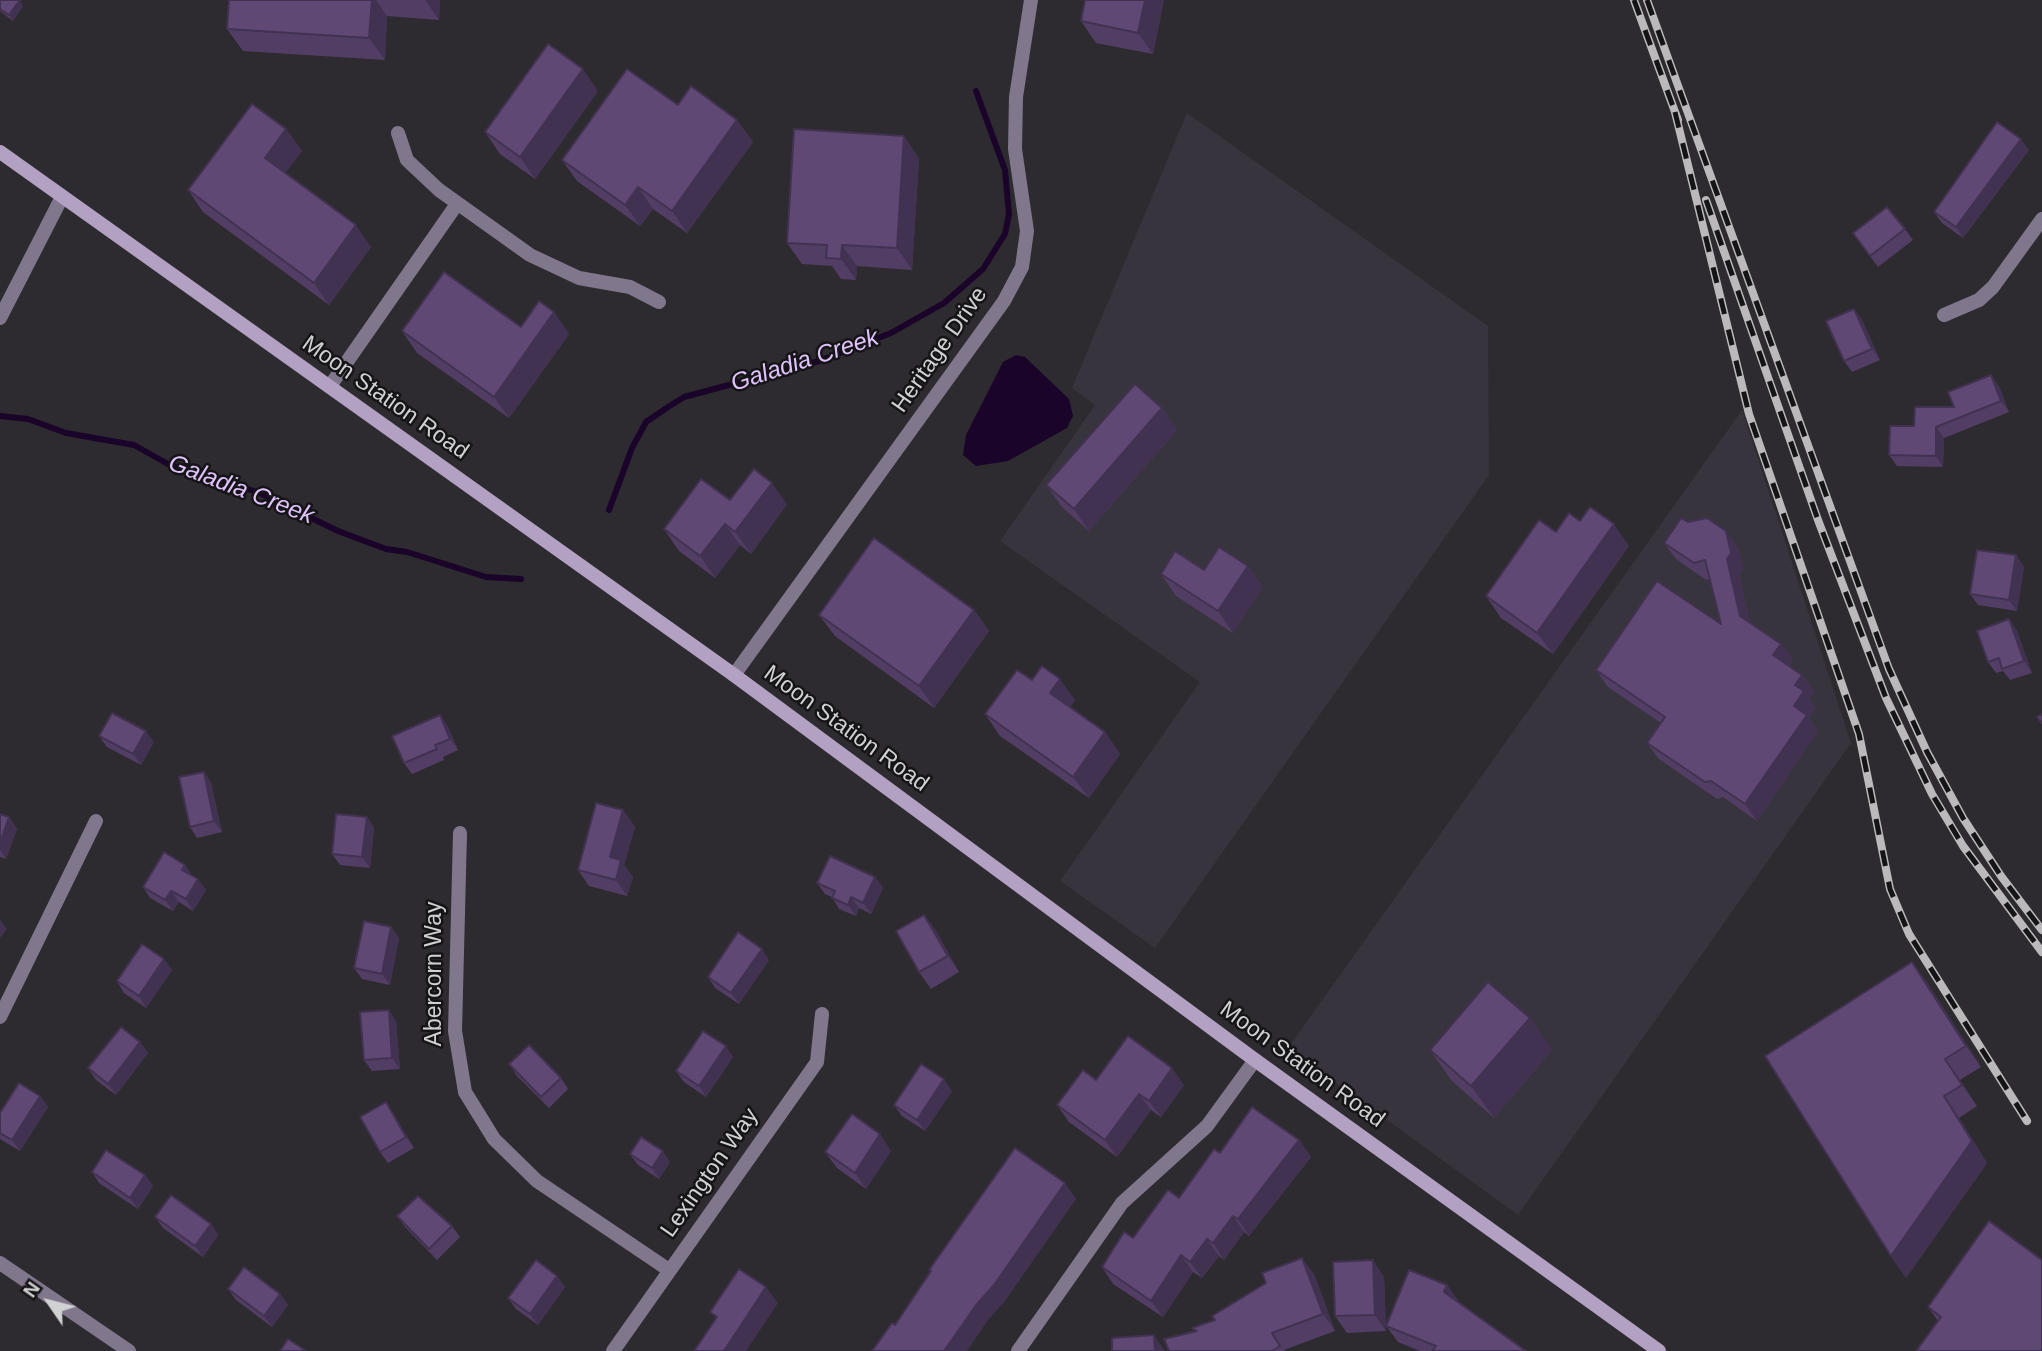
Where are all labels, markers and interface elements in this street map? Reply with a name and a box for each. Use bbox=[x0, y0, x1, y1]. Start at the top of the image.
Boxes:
street label: Heritage Drive bbox=[887, 282, 993, 418]
water label: Galadia Creek bbox=[728, 324, 882, 398]
street label: Moon Station Road bbox=[296, 330, 474, 466]
water label: Galadia Creek bbox=[164, 449, 318, 531]
street label: Moon Station Road bbox=[758, 660, 934, 798]
street label: Abercorn Way bbox=[421, 902, 449, 1046]
street label: Moon Station Road bbox=[1214, 996, 1390, 1134]
street label: Lexington Way bbox=[655, 1103, 765, 1243]
north arrow bbox=[14, 1267, 84, 1337]
text: N bbox=[19, 1278, 44, 1301]

